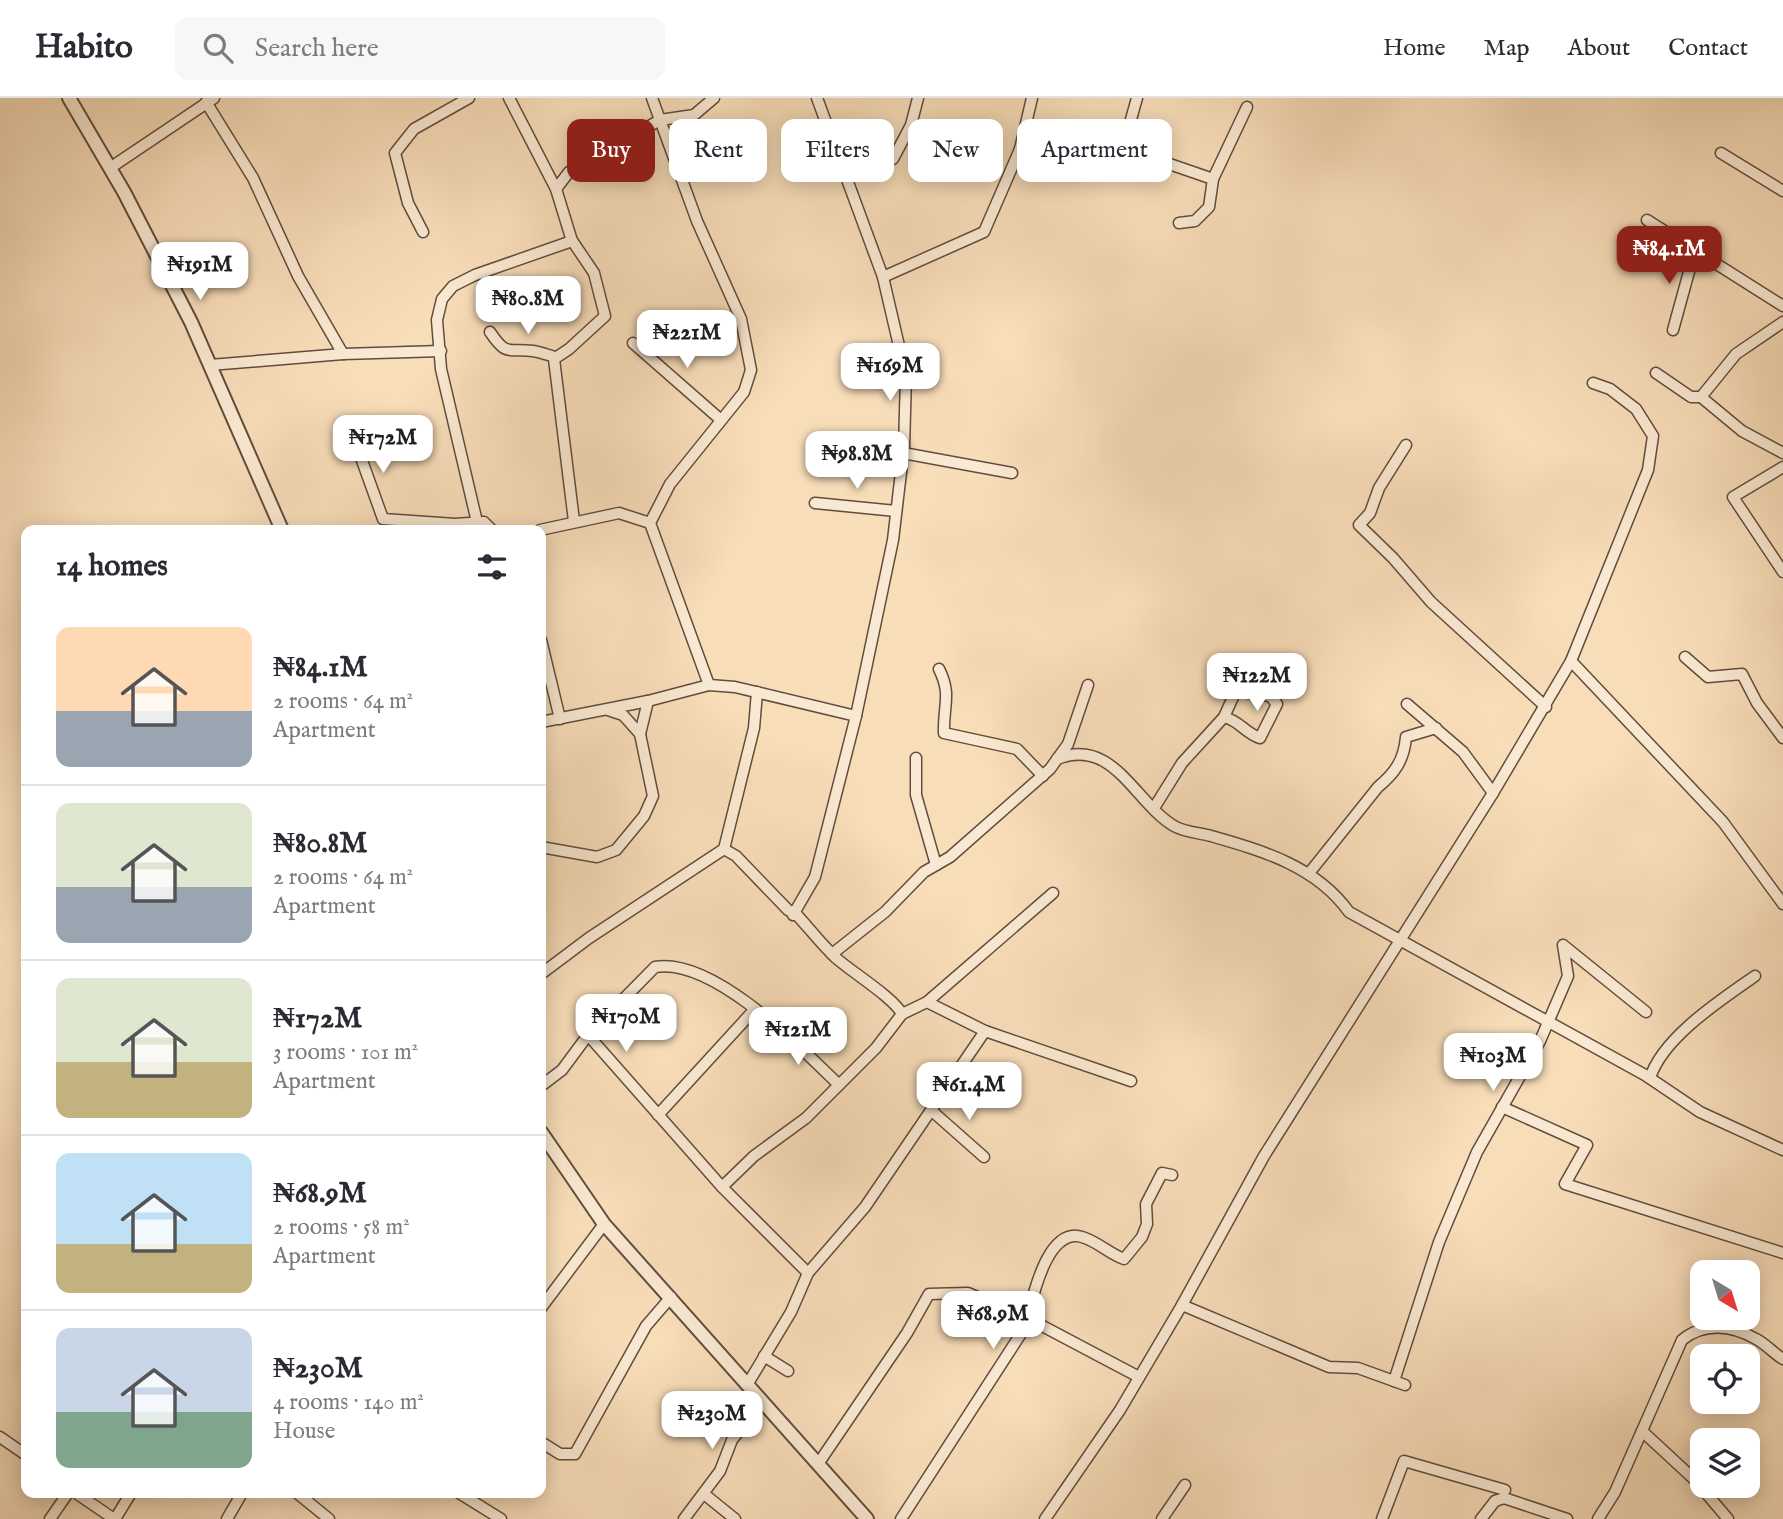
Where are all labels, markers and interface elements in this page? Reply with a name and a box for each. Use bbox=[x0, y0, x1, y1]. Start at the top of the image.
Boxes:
search box bbox=[175, 17, 665, 80]
text: Habito bbox=[35, 27, 133, 69]
icon: search bbox=[199, 29, 237, 67]
text: Search here bbox=[255, 32, 379, 65]
text: Home bbox=[1383, 33, 1446, 64]
text: Map bbox=[1484, 33, 1530, 64]
text: About bbox=[1568, 33, 1630, 64]
text: Contact bbox=[1668, 33, 1748, 64]
chip: Buy bbox=[567, 119, 655, 182]
chip: Rent bbox=[669, 119, 767, 182]
chip: Filters bbox=[781, 119, 894, 182]
chip: New bbox=[908, 119, 1003, 182]
chip: Apartment bbox=[1017, 119, 1172, 182]
pin: ₦84.1M bbox=[1612, 226, 1726, 286]
text: ₦84.1M bbox=[1633, 234, 1705, 263]
pin: ₦191M bbox=[151, 242, 249, 302]
text: ₦191M bbox=[167, 250, 233, 279]
pin: ₦80.8M bbox=[471, 276, 585, 336]
text: ₦80.8M bbox=[492, 284, 564, 313]
pin: ₦221M bbox=[638, 310, 736, 370]
text: ₦221M bbox=[653, 318, 721, 347]
pin: ₦169M bbox=[841, 344, 939, 403]
text: ₦169M bbox=[857, 351, 923, 380]
pin: ₦172M bbox=[334, 416, 432, 475]
text: ₦172M bbox=[349, 423, 417, 452]
pin: ₦98.8M bbox=[800, 432, 914, 491]
text: ₦98.8M bbox=[821, 439, 893, 468]
text: 14 homes bbox=[56, 548, 168, 586]
icon: filters bbox=[473, 548, 511, 586]
text: ₦84.1M bbox=[273, 649, 368, 687]
pin: ₦122M bbox=[1208, 654, 1306, 713]
icon: home bbox=[112, 655, 196, 739]
text: ₦122M bbox=[1223, 661, 1291, 690]
text: 2 rooms · 64 m² bbox=[273, 687, 413, 716]
text: Apartment bbox=[273, 716, 376, 745]
text: ₦80.8M bbox=[273, 825, 368, 863]
icon: home bbox=[112, 831, 196, 915]
text: 2 rooms · 64 m² bbox=[273, 863, 413, 892]
text: Apartment bbox=[273, 892, 376, 921]
pin: ₦170M bbox=[577, 995, 675, 1054]
text: ₦172M bbox=[273, 1000, 362, 1038]
text: ₦170M bbox=[592, 1002, 660, 1031]
icon: home bbox=[112, 1006, 196, 1090]
pin: ₦121M bbox=[749, 1007, 847, 1067]
text: ₦121M bbox=[765, 1015, 831, 1044]
pin: ₦103M bbox=[1444, 1034, 1542, 1093]
text: 3 rooms · 101 m² bbox=[273, 1038, 418, 1067]
text: ₦103M bbox=[1460, 1041, 1526, 1070]
pin: ₦61.4M bbox=[912, 1062, 1026, 1122]
text: Apartment bbox=[273, 1067, 376, 1096]
text: ₦61.4M bbox=[933, 1070, 1005, 1099]
text: ₦68.9M bbox=[273, 1175, 367, 1213]
icon: home bbox=[112, 1181, 196, 1265]
text: 2 rooms · 58 m² bbox=[273, 1213, 410, 1242]
text: Apartment bbox=[273, 1242, 376, 1271]
north arrow bbox=[1690, 1260, 1760, 1330]
map controls bbox=[1690, 1260, 1760, 1498]
pin: ₦68.9M bbox=[936, 1292, 1050, 1351]
text: ₦68.9M bbox=[957, 1299, 1029, 1328]
button: locate bbox=[1690, 1344, 1760, 1414]
text: ₦230M bbox=[273, 1350, 363, 1388]
icon: home bbox=[112, 1356, 196, 1440]
text: 4 rooms · 140 m² bbox=[273, 1388, 424, 1417]
pin: ₦230M bbox=[663, 1392, 761, 1451]
text: ₦230M bbox=[678, 1399, 746, 1428]
text: House bbox=[273, 1417, 335, 1446]
button: layers bbox=[1690, 1428, 1760, 1498]

